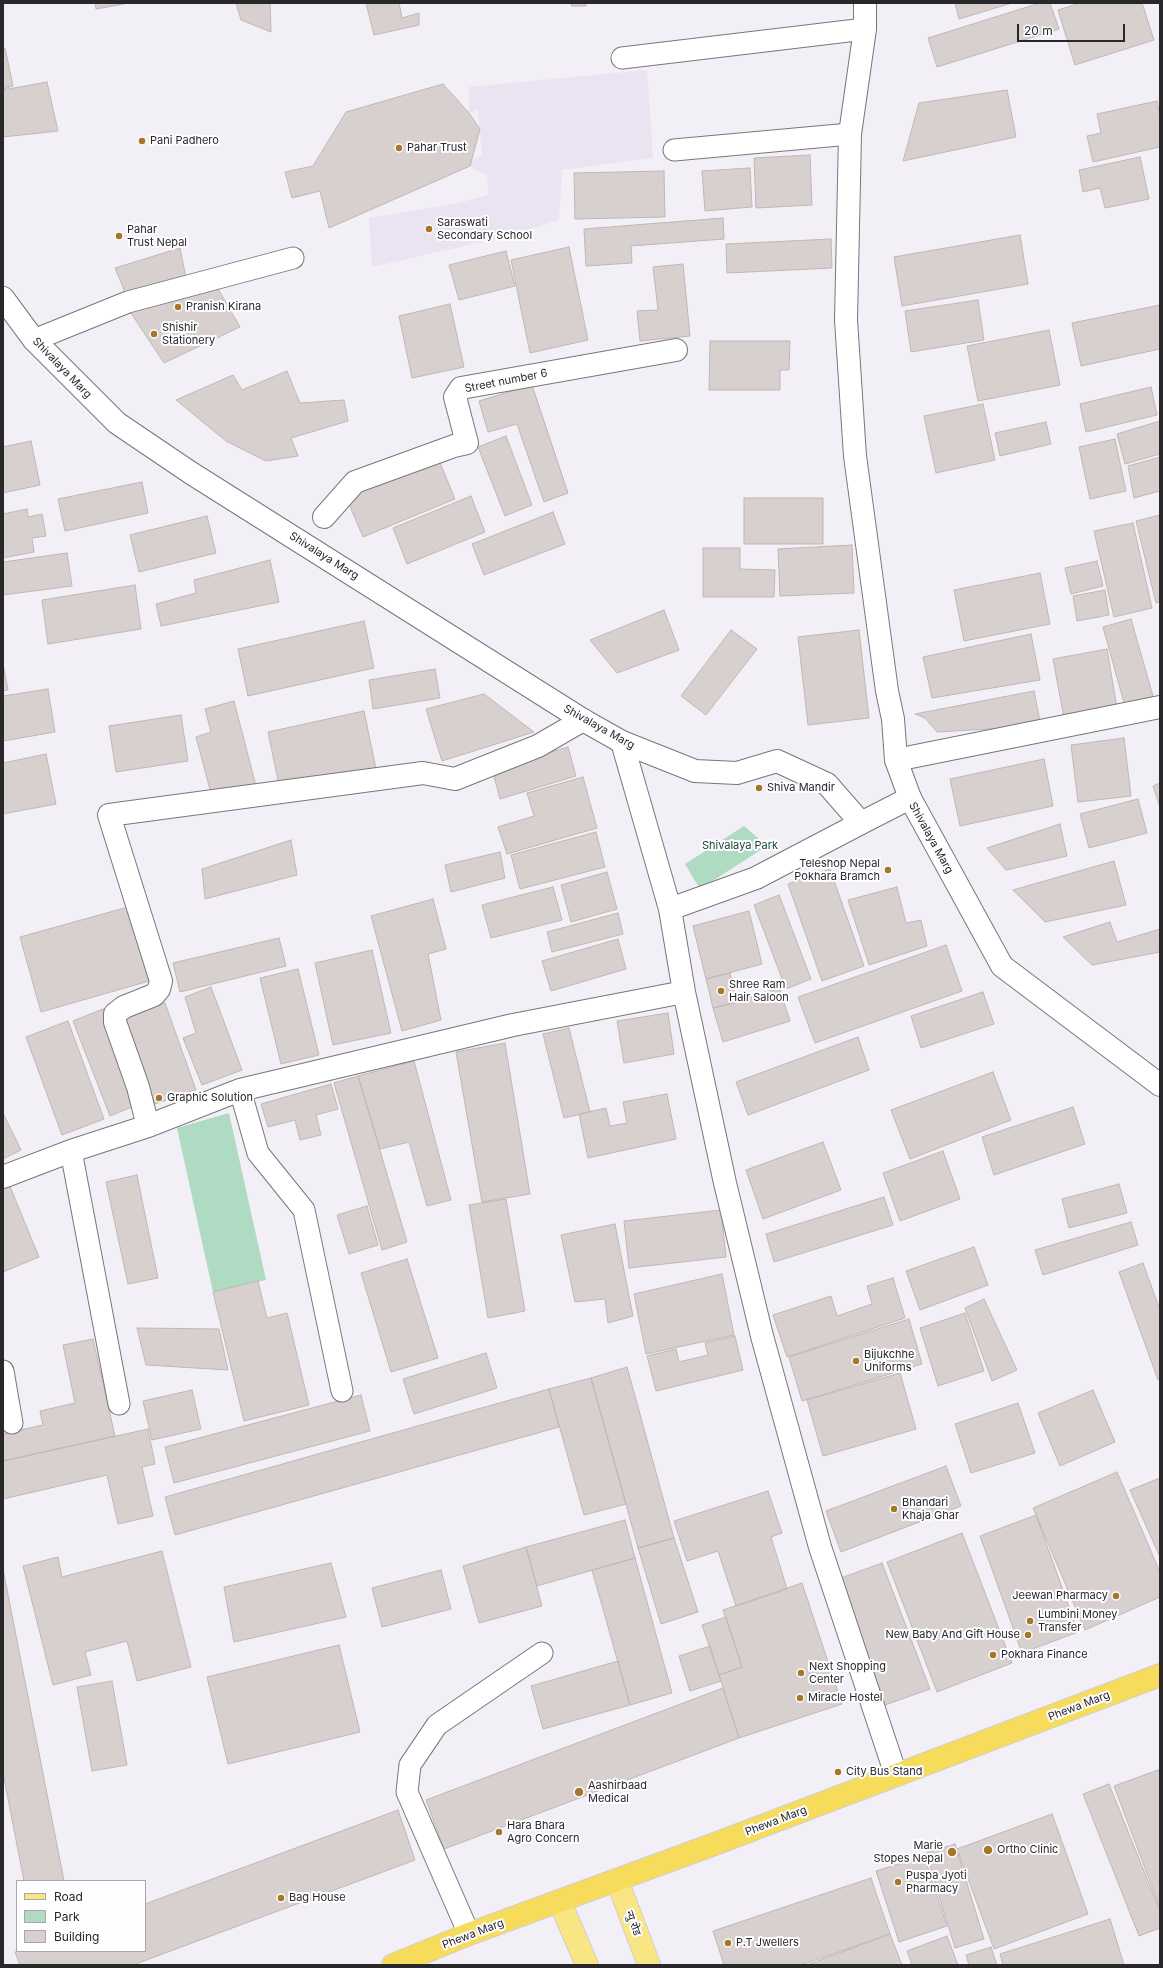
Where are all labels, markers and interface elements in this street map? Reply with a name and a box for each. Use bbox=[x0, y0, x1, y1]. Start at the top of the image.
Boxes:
scale bar bbox=[1019, 16, 1127, 42]
text: 20 m bbox=[1024, 23, 1053, 38]
place label: Pani Padhero bbox=[150, 134, 219, 148]
marker: Pani Padhero bbox=[137, 136, 147, 146]
place label: Pahar Trust bbox=[407, 141, 467, 155]
marker: Pahar Trust bbox=[394, 143, 404, 153]
place label: Saraswati Secondary School bbox=[437, 216, 532, 242]
place label: Pahar Trust Nepal bbox=[127, 223, 187, 249]
marker: Saraswati Secondary School bbox=[424, 224, 434, 234]
marker: Pahar Trust Nepal bbox=[114, 231, 124, 241]
place label: Pranish Kirana bbox=[186, 300, 261, 314]
marker: Pranish Kirana bbox=[173, 302, 183, 312]
place label: Shishir Stationery bbox=[162, 321, 215, 347]
marker: Shishir Stationery bbox=[149, 329, 159, 339]
street label: Shivalaya Marg bbox=[30, 335, 94, 401]
street label: Street number 6 bbox=[464, 367, 548, 395]
street label: Shivalaya Marg bbox=[287, 529, 361, 583]
street label: Shivalaya Marg bbox=[561, 702, 637, 752]
place label: Shiva Mandir bbox=[767, 781, 835, 795]
marker: Shiva Mandir bbox=[754, 783, 764, 793]
street label: Shivalaya Marg bbox=[906, 800, 956, 876]
park label: Shivalaya Park bbox=[702, 839, 778, 853]
place label: Teleshop Nepal Pokhara Bramch bbox=[794, 857, 880, 883]
marker: Teleshop Nepal Pokhara Bramch bbox=[883, 865, 893, 875]
place label: Shree Ram Hair Saloon bbox=[729, 978, 789, 1004]
marker: Shree Ram Hair Saloon bbox=[716, 986, 726, 996]
place label: Graphic Solution bbox=[167, 1091, 253, 1105]
marker: Graphic Solution bbox=[154, 1093, 164, 1103]
place label: Bijukchhe Uniforms bbox=[864, 1348, 915, 1374]
marker: Bijukchhe Uniforms bbox=[851, 1356, 861, 1366]
place label: Bhandari Khaja Ghar bbox=[902, 1496, 959, 1522]
marker: Bhandari Khaja Ghar bbox=[889, 1504, 899, 1514]
place label: Jeewan Pharmacy bbox=[1012, 1589, 1108, 1603]
marker: Jeewan Pharmacy bbox=[1111, 1591, 1121, 1601]
place label: Lumbini Money Transfer bbox=[1038, 1608, 1117, 1634]
marker: Lumbini Money Transfer bbox=[1025, 1616, 1035, 1626]
place label: New Baby And Gift House bbox=[886, 1628, 1020, 1642]
marker: New Baby And Gift House bbox=[1023, 1630, 1033, 1640]
place label: Pokhara Finance bbox=[1001, 1648, 1088, 1662]
marker: Pokhara Finance bbox=[988, 1650, 998, 1660]
place label: Next Shopping Center bbox=[809, 1660, 886, 1686]
marker: Next Shopping Center bbox=[796, 1668, 806, 1678]
street label: Phewa Marg bbox=[1046, 1688, 1112, 1724]
place label: Miracle Hostel bbox=[808, 1691, 883, 1705]
marker: Miracle Hostel bbox=[795, 1693, 805, 1703]
place label: City Bus Stand bbox=[846, 1765, 923, 1779]
marker: City Bus Stand bbox=[833, 1767, 843, 1777]
place label: Aashirbaad Medical bbox=[588, 1779, 647, 1805]
marker: Aashirbaad Medical bbox=[573, 1786, 585, 1798]
street label: Phewa Marg bbox=[743, 1803, 809, 1839]
place label: Hara Bhara Agro Concern bbox=[507, 1819, 580, 1845]
marker: Hara Bhara Agro Concern bbox=[494, 1827, 504, 1837]
place label: Marie Stopes Nepal bbox=[873, 1839, 943, 1865]
place label: Ortho Clinic bbox=[997, 1843, 1058, 1857]
marker: Ortho Clinic bbox=[982, 1844, 994, 1856]
marker: Marie Stopes Nepal bbox=[946, 1846, 958, 1858]
place label: Puspa Jyoti Pharmacy bbox=[906, 1869, 967, 1895]
marker: Puspa Jyoti Pharmacy bbox=[893, 1877, 903, 1887]
legend bbox=[16, 1880, 146, 1952]
text: Road bbox=[54, 1889, 83, 1904]
place label: Bag House bbox=[289, 1891, 346, 1905]
marker: Bag House bbox=[276, 1893, 286, 1903]
text: Park bbox=[54, 1909, 80, 1924]
street label: न्यु रोड bbox=[622, 1909, 644, 1937]
street label: Phewa Marg bbox=[440, 1916, 506, 1952]
text: Building bbox=[54, 1929, 99, 1944]
place label: P.T Jwellers bbox=[736, 1936, 799, 1950]
marker: P.T Jwellers bbox=[723, 1938, 733, 1948]

